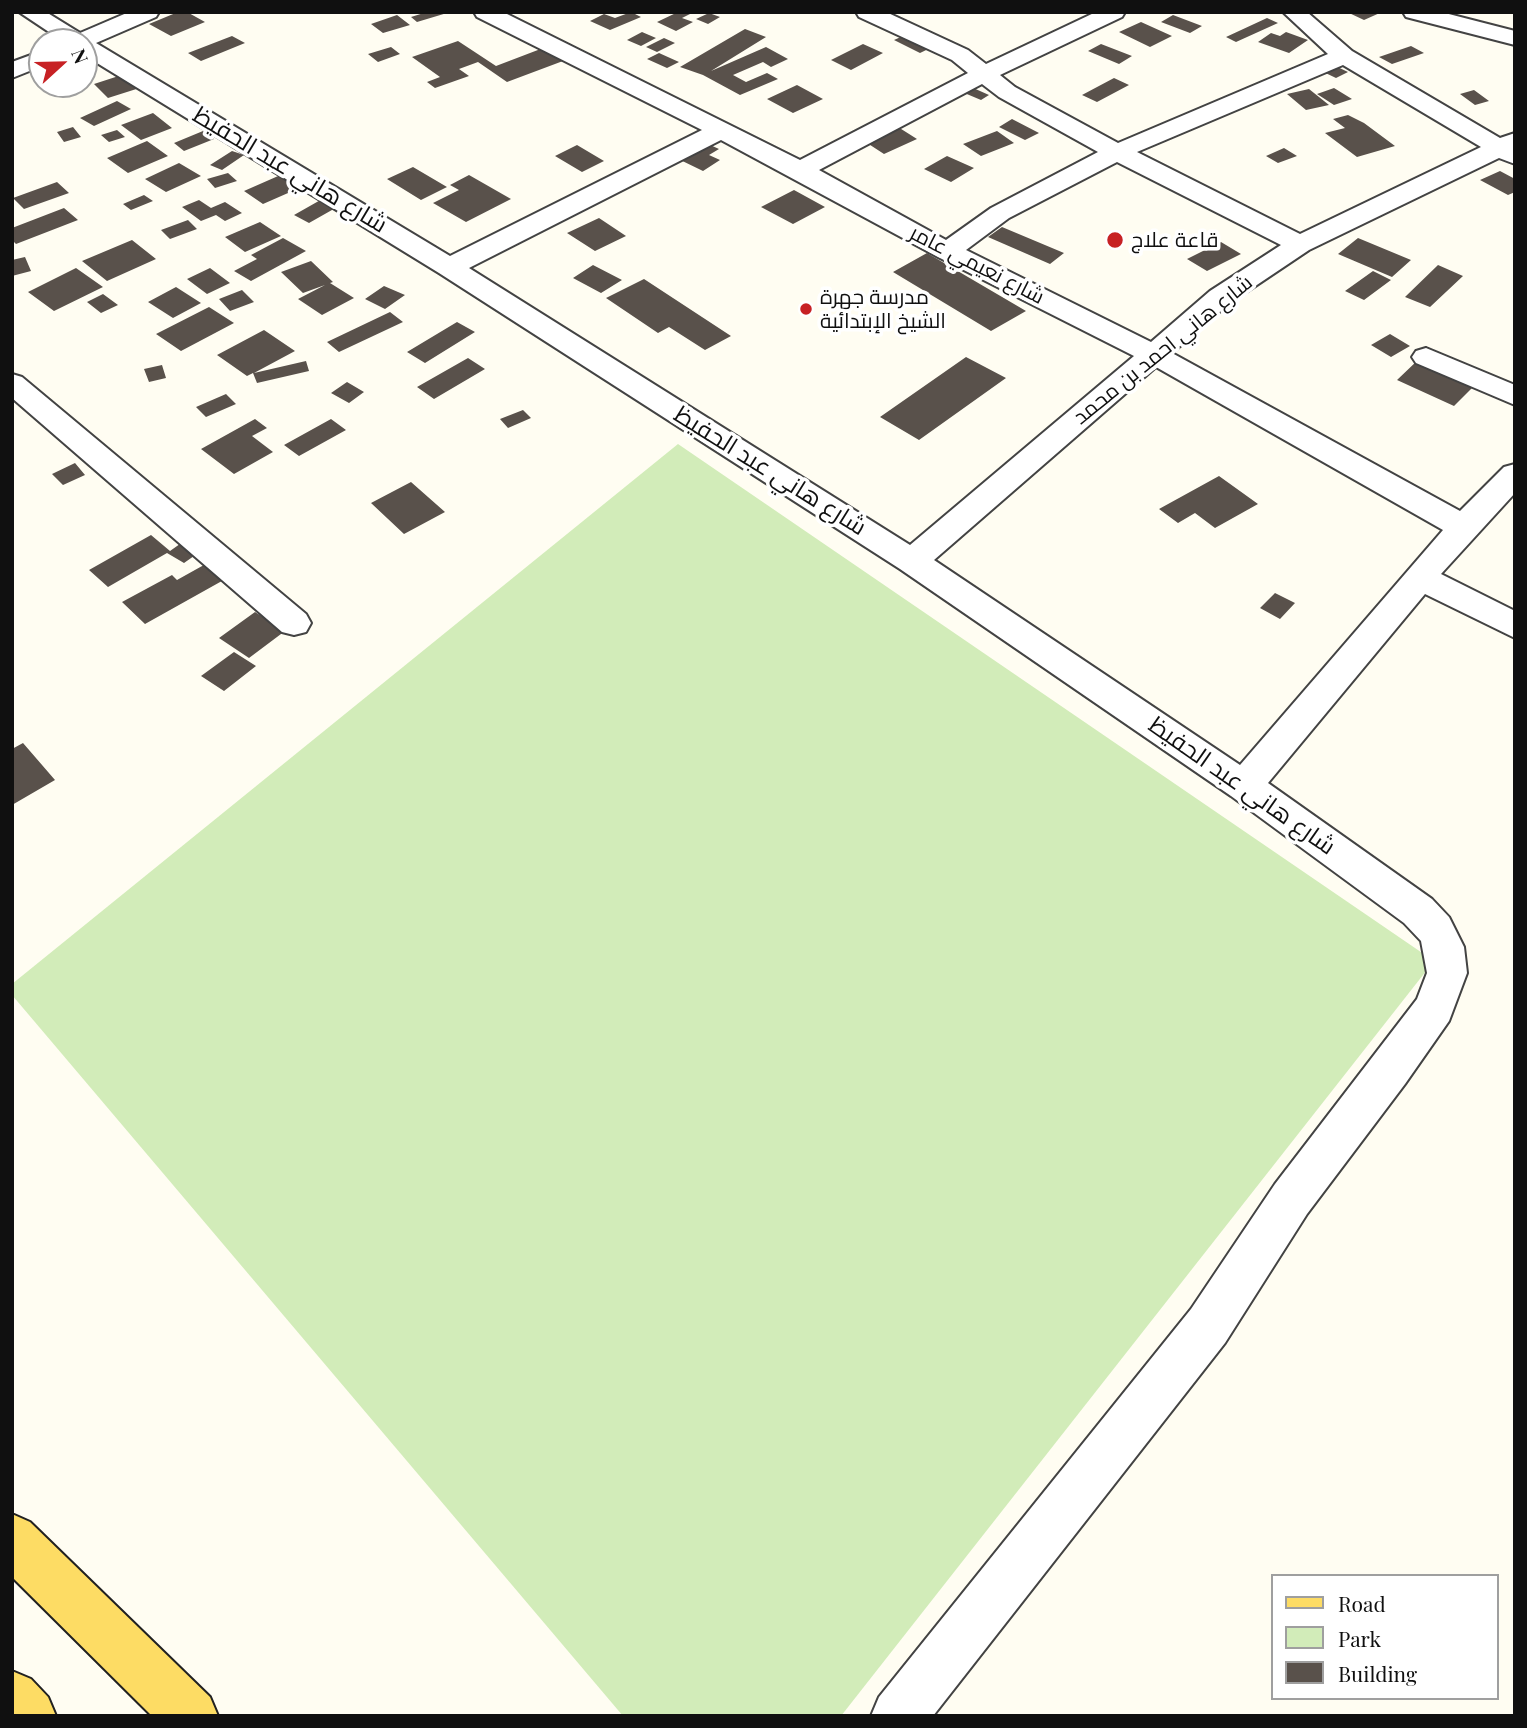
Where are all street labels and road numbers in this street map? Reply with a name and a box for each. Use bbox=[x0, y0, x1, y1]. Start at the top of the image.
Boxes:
street label: شارع هاني عبد الحفيظ bbox=[188, 101, 392, 239]
street label: شارع نعيمي عامر bbox=[906, 220, 1048, 310]
street label: شارع هاني احمد بن محمد bbox=[1068, 270, 1258, 430]
street label: شارع هاني عبد الحفيظ bbox=[669, 400, 871, 542]
street label: شارع هاني عبد الحفيظ bbox=[1143, 711, 1341, 861]

